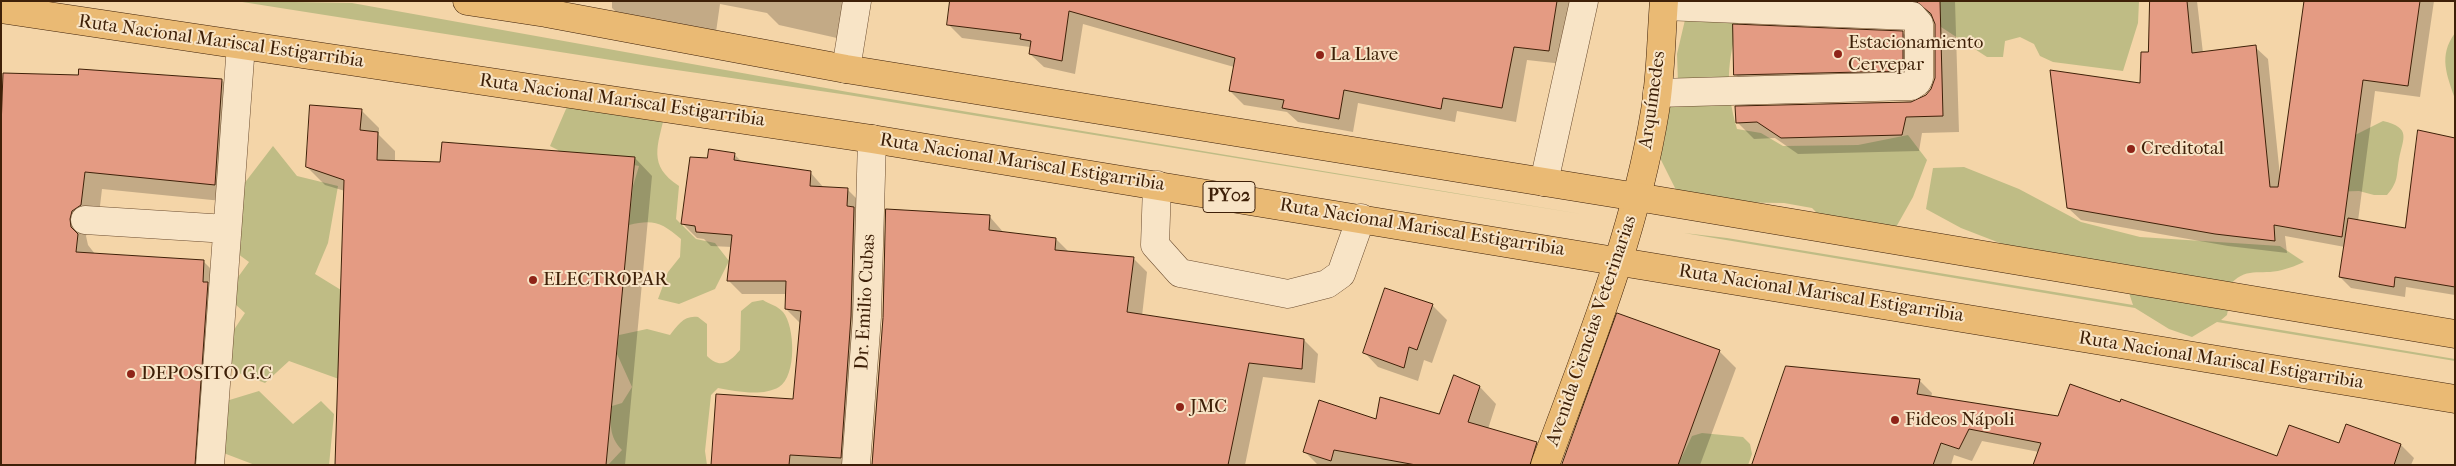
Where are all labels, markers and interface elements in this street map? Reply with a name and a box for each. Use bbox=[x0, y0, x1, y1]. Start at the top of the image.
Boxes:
street label: Ruta Nacional Mariscal Estigarribia bbox=[77, 11, 365, 73]
place label: Estacionamiento Cervepar bbox=[1848, 32, 1983, 76]
place label: La Llave bbox=[1330, 44, 1398, 66]
marker: Estacionamiento Cervepar bbox=[1832, 48, 1844, 60]
marker: La Llave bbox=[1314, 49, 1326, 61]
street label: Arquímedes bbox=[1635, 50, 1671, 150]
street label: Ruta Nacional Mariscal Estigarribia bbox=[478, 70, 766, 132]
street label: Ruta Nacional Mariscal Estigarribia bbox=[878, 129, 1166, 197]
place label: Creditotal bbox=[2141, 138, 2224, 160]
marker: Creditotal bbox=[2125, 143, 2137, 155]
road number: PY02 bbox=[1203, 182, 1255, 212]
street label: Ruta Nacional Mariscal Estigarribia bbox=[1278, 194, 1566, 262]
street label: Avenida Ciencias Veterinarias bbox=[1542, 213, 1642, 449]
street label: Dr. Emilio Cubas bbox=[851, 233, 881, 371]
street label: Ruta Nacional Mariscal Estigarribia bbox=[1677, 260, 1965, 328]
place label: ELECTROPAR bbox=[543, 269, 668, 291]
marker: ELECTROPAR bbox=[527, 274, 539, 286]
street label: Ruta Nacional Mariscal Estigarribia bbox=[2077, 327, 2365, 395]
place label: DEPOSITO G.C bbox=[141, 363, 272, 385]
marker: DEPOSITO G.C bbox=[125, 368, 137, 380]
place label: JMC bbox=[1190, 396, 1227, 418]
marker: JMC bbox=[1174, 401, 1186, 413]
place label: Fideos Nápoli bbox=[1905, 409, 2015, 431]
marker: Fideos Nápoli bbox=[1889, 414, 1901, 426]

